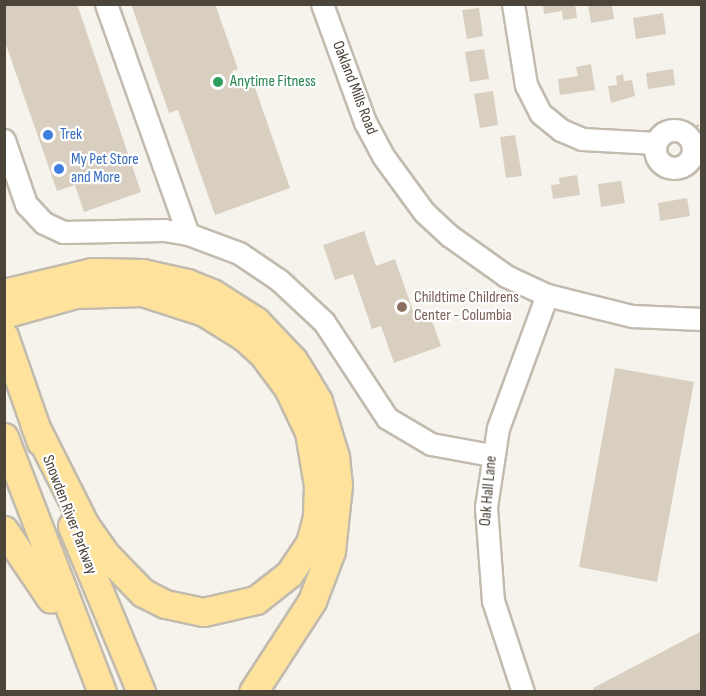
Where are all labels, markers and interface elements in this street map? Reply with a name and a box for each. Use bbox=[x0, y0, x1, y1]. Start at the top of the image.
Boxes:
street label: Oakland Mills Road bbox=[327, 39, 381, 137]
place label: Anytime Fitness bbox=[230, 72, 316, 92]
marker: Anytime Fitness bbox=[211, 75, 225, 89]
place label: Trek bbox=[60, 125, 82, 145]
marker: Trek bbox=[41, 128, 55, 142]
place label: My Pet Store and More bbox=[71, 150, 139, 188]
marker: My Pet Store and More bbox=[52, 162, 66, 176]
place label: Childtime Childrens Center - Columbia bbox=[414, 288, 519, 326]
marker: Childtime Childrens Center - Columbia bbox=[395, 300, 409, 314]
street label: Snowden River Parkway bbox=[37, 453, 101, 577]
street label: Oak Hall Lane bbox=[476, 455, 502, 527]

